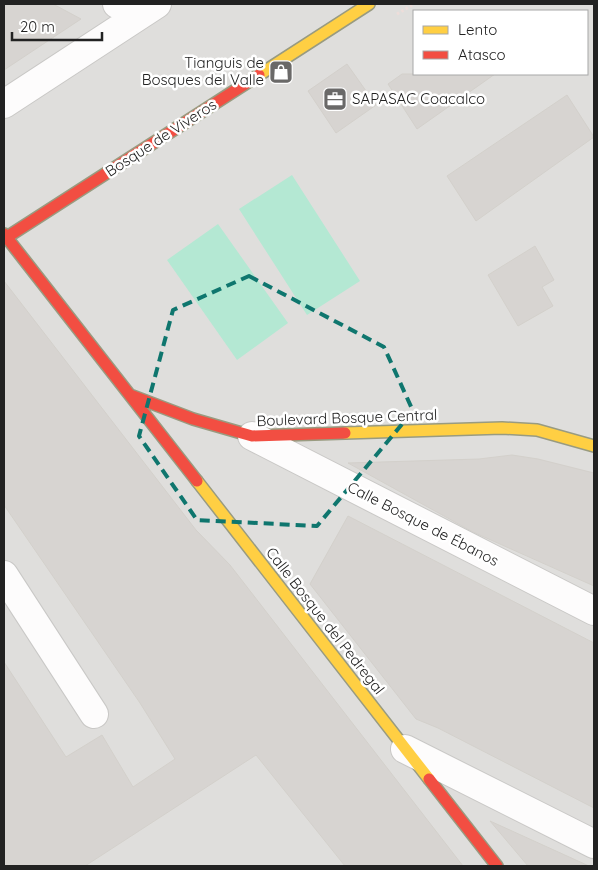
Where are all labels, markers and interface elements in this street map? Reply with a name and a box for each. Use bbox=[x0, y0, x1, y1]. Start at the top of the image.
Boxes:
scale bar bbox=[12, 10, 102, 42]
legend bbox=[413, 10, 588, 75]
text: 20 m bbox=[20, 17, 55, 36]
text: Lento bbox=[458, 20, 497, 39]
text: Atasco bbox=[458, 45, 506, 64]
place label: Tianguis de Bosques del Valle bbox=[142, 53, 264, 89]
shop icon: Tianguis de Bosques del Valle bbox=[268, 59, 294, 85]
office icon: SAPASAC Coacalco bbox=[322, 86, 348, 112]
place label: SAPASAC Coacalco bbox=[352, 89, 485, 108]
street label: Bosque de Viveros bbox=[102, 95, 220, 181]
street label: Boulevard Bosque Central bbox=[256, 405, 438, 430]
street label: Calle Bosque de Ébanos bbox=[344, 477, 502, 570]
street label: Calle Bosque del Pedregal bbox=[262, 543, 389, 698]

